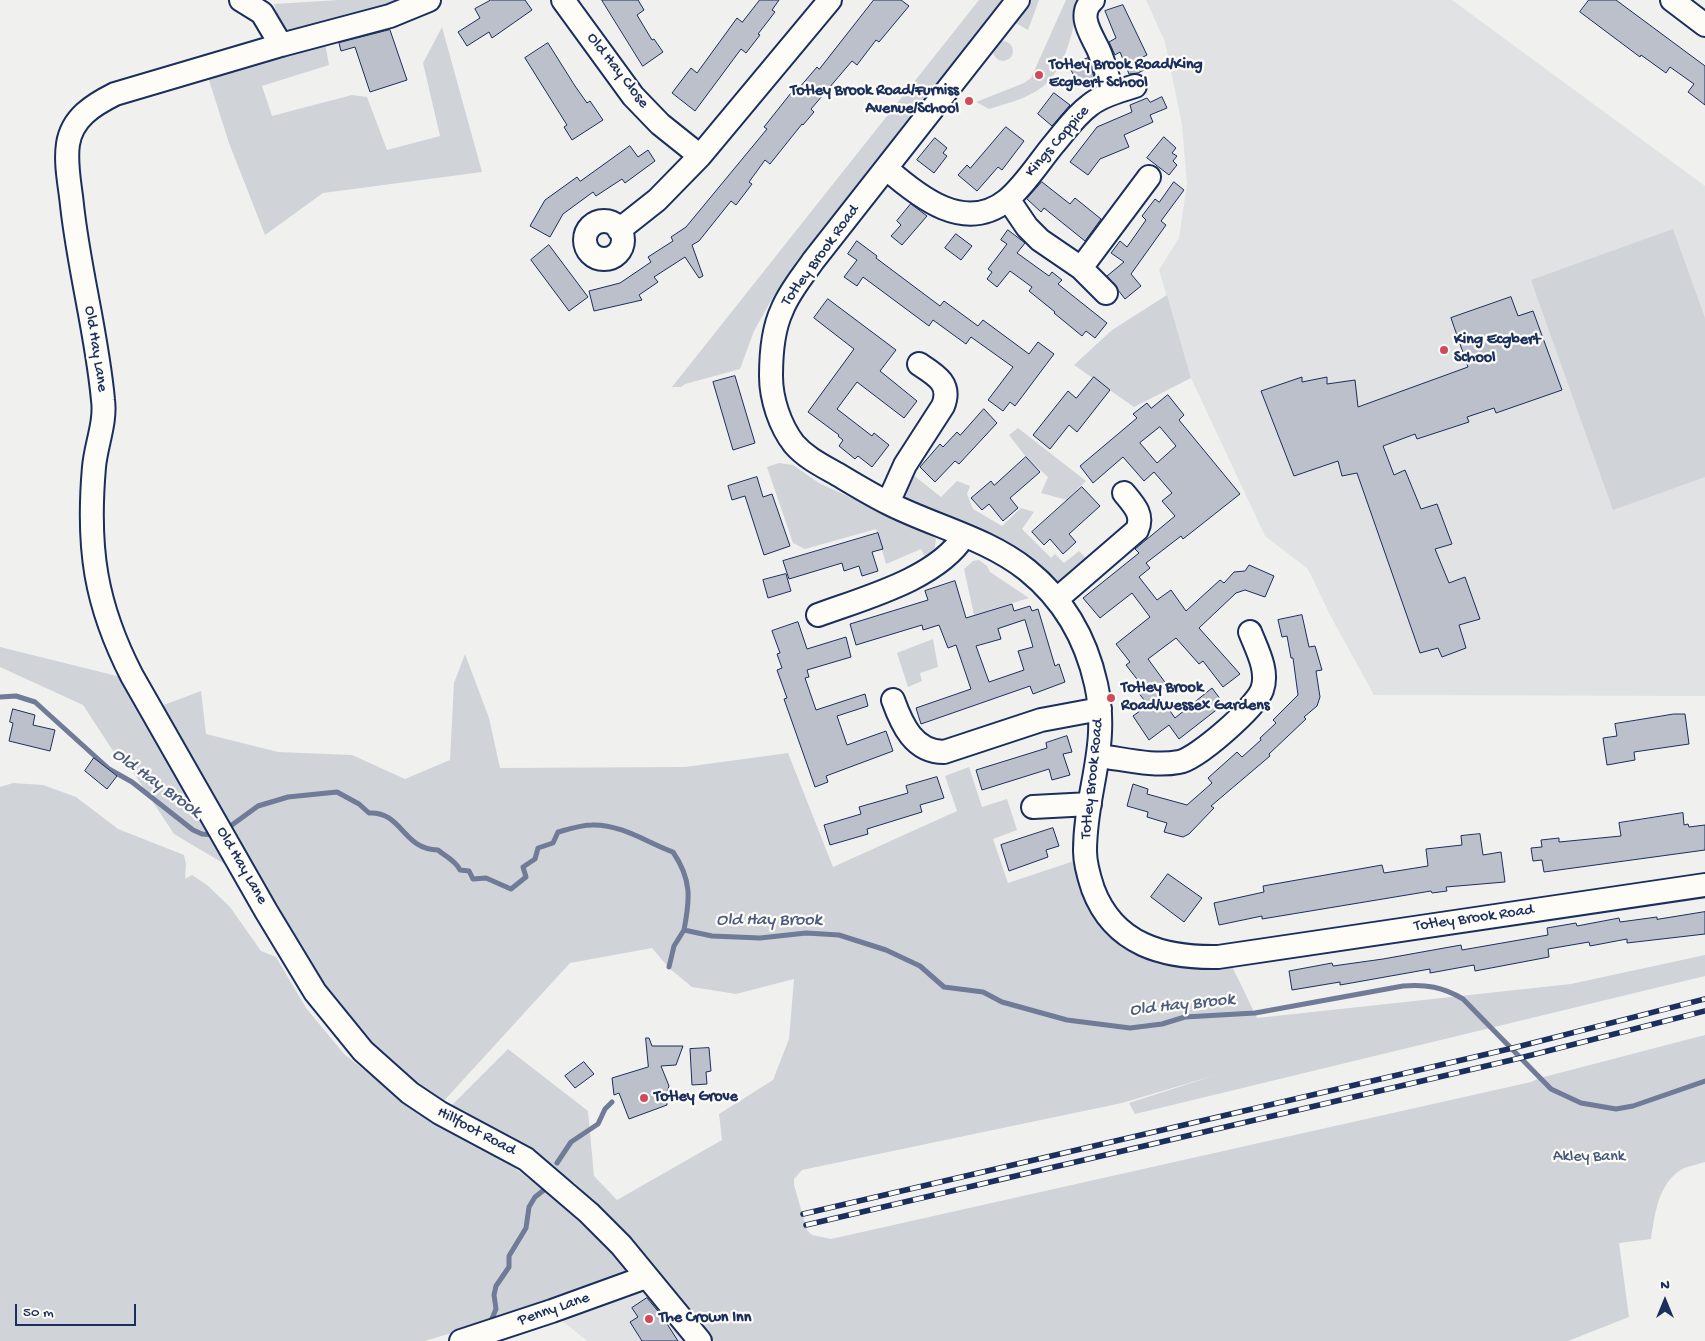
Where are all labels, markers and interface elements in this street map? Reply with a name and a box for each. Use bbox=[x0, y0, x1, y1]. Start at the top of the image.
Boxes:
street label: Old Hay Close bbox=[582, 29, 652, 113]
place label: Totley Brook Road/King Ecgbert School bbox=[1049, 56, 1203, 94]
marker: Totley Brook Road/King Ecgbert School bbox=[1033, 69, 1045, 81]
place label: Totley Brook Road/Furniss Avenue/School bbox=[790, 82, 959, 120]
marker: Totley Brook Road/Furniss Avenue/School bbox=[963, 95, 975, 107]
street label: Kings Coppice bbox=[1022, 102, 1094, 182]
street label: Totley Brook Road bbox=[778, 202, 864, 310]
street label: Old Hay Lane bbox=[79, 305, 111, 393]
place label: King Ecgbert School bbox=[1454, 331, 1540, 369]
marker: King Ecgbert School bbox=[1438, 344, 1450, 356]
place label: Totley Brook Road/Wessex Gardens bbox=[1121, 679, 1270, 717]
marker: Totley Brook Road/Wessex Gardens bbox=[1105, 692, 1117, 704]
street label: Totley Brook Road bbox=[1077, 718, 1109, 840]
water label: Old Hay Brook bbox=[107, 744, 205, 824]
street label: Old Hay Lane bbox=[211, 824, 271, 908]
street label: Totley Brook Road bbox=[1413, 901, 1535, 937]
water label: Old Hay Brook bbox=[716, 910, 822, 932]
water label: Old Hay Brook bbox=[1129, 990, 1235, 1022]
place label: Totley Grove bbox=[654, 1088, 738, 1108]
marker: Totley Grove bbox=[638, 1092, 650, 1104]
street label: Hillfoot Road bbox=[433, 1103, 519, 1161]
park label: Akley Bank bbox=[1553, 1148, 1625, 1168]
north arrow bbox=[1640, 1276, 1690, 1326]
text: N bbox=[1660, 1277, 1670, 1294]
street label: Penny Lane bbox=[516, 1289, 592, 1331]
scale bar bbox=[18, 1294, 139, 1326]
text: 50 m bbox=[23, 1304, 54, 1322]
place label: The Crown Inn bbox=[659, 1309, 751, 1329]
marker: The Crown Inn bbox=[643, 1313, 655, 1325]

